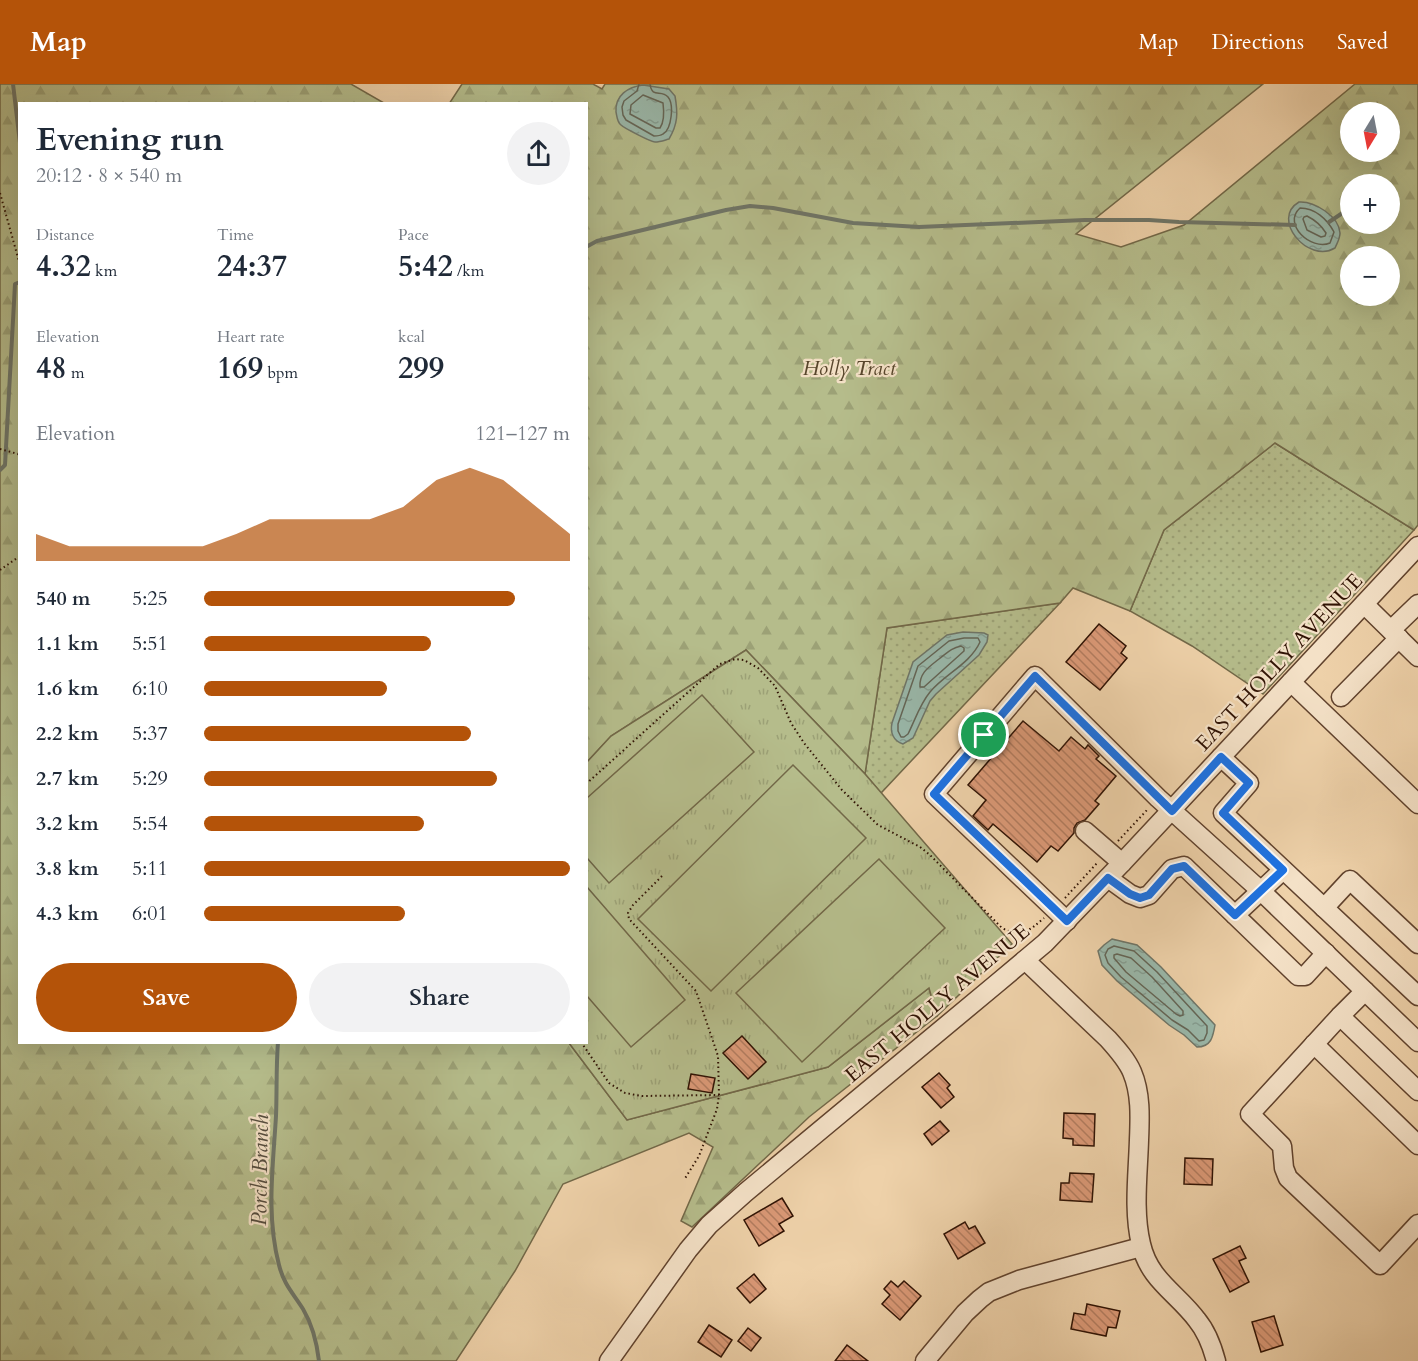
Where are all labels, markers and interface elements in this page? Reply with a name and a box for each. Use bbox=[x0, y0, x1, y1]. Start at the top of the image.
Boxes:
text: Map bbox=[30, 23, 87, 61]
text: Map bbox=[1138, 28, 1178, 57]
text: Directions bbox=[1211, 28, 1304, 57]
text: Saved bbox=[1337, 28, 1388, 57]
north arrow bbox=[1340, 102, 1400, 162]
map controls bbox=[1340, 102, 1400, 306]
text: Evening run bbox=[36, 117, 224, 162]
button: share bbox=[507, 122, 570, 185]
text: 20:12 · 8 × 540 m bbox=[36, 162, 182, 189]
button: + bbox=[1340, 174, 1400, 234]
text: Distance bbox=[36, 224, 94, 246]
text: Time bbox=[217, 224, 254, 246]
text: Pace bbox=[398, 224, 429, 246]
text: 4.32 bbox=[36, 246, 91, 287]
text: 24:37 bbox=[217, 246, 287, 287]
text: 5:42 bbox=[398, 246, 453, 287]
button: − bbox=[1340, 246, 1400, 306]
text: km bbox=[91, 260, 117, 282]
text: /km bbox=[453, 260, 484, 282]
text: Elevation bbox=[36, 326, 100, 348]
text: Heart rate bbox=[217, 326, 285, 348]
text: kcal bbox=[398, 326, 425, 348]
text: 48 bbox=[36, 348, 67, 389]
text: 169 bbox=[217, 348, 263, 389]
text: 299 bbox=[398, 348, 444, 389]
park label: Holly Tract bbox=[802, 354, 897, 383]
text: m bbox=[67, 362, 85, 384]
text: bpm bbox=[263, 362, 298, 384]
text: Elevation bbox=[36, 420, 115, 447]
text: 121–127 m bbox=[475, 420, 570, 447]
street label: EAST HOLLY AVENUE bbox=[1189, 567, 1370, 758]
text: 540 m bbox=[36, 585, 91, 612]
text: 5:25 bbox=[132, 585, 168, 612]
text: 1.1 km bbox=[36, 630, 99, 657]
text: 5:51 bbox=[132, 630, 168, 657]
text: 1.6 km bbox=[36, 675, 99, 702]
text: 6:10 bbox=[132, 675, 168, 702]
pin bbox=[958, 709, 1009, 760]
icon: arrive bbox=[967, 718, 1000, 751]
text: 2.2 km bbox=[36, 720, 99, 747]
text: 5:37 bbox=[132, 720, 168, 747]
text: 2.7 km bbox=[36, 765, 99, 792]
text: 5:29 bbox=[132, 765, 168, 792]
text: 3.2 km bbox=[36, 810, 99, 837]
text: 5:54 bbox=[132, 810, 168, 837]
text: 3.8 km bbox=[36, 855, 99, 882]
text: 5:11 bbox=[132, 855, 168, 882]
text: 4.3 km bbox=[36, 900, 99, 927]
text: 6:01 bbox=[132, 900, 168, 927]
street label: EAST HOLLY AVENUE bbox=[839, 917, 1036, 1089]
button: Save bbox=[36, 963, 297, 1032]
button: Share bbox=[309, 963, 570, 1032]
water label: Porch Branch bbox=[244, 1114, 276, 1226]

